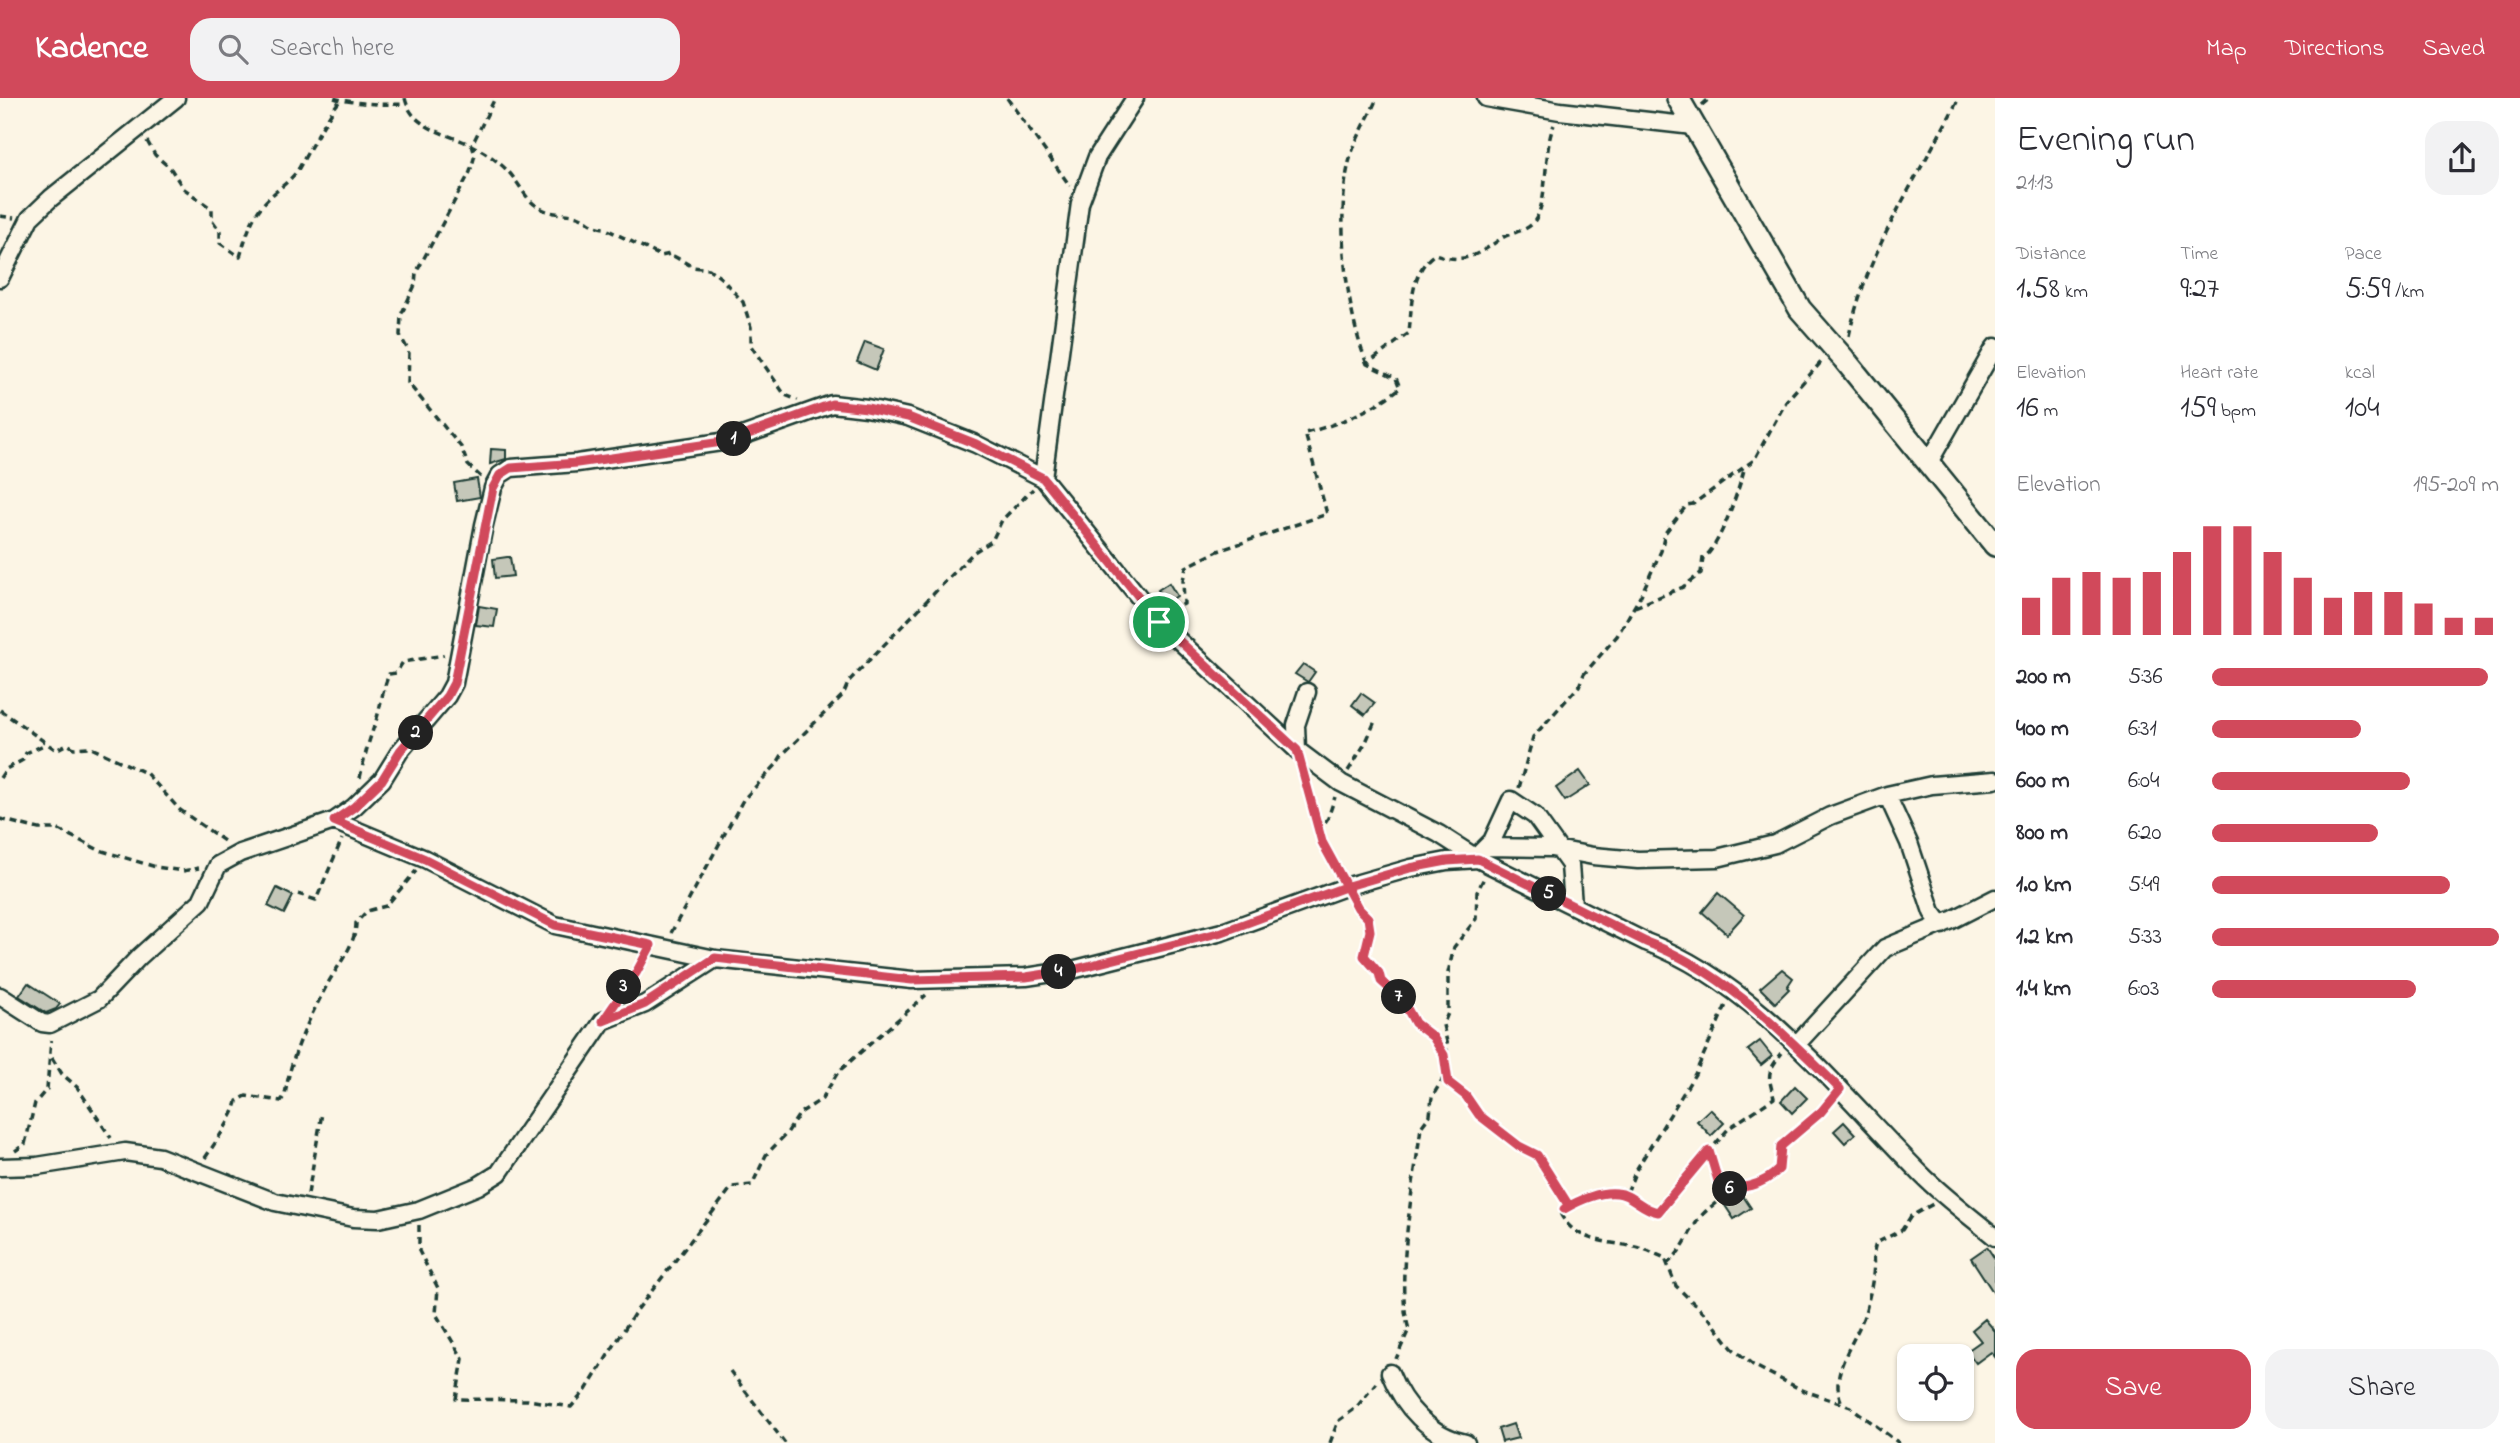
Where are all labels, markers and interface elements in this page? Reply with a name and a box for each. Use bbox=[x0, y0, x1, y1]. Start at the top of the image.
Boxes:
search box bbox=[190, 18, 680, 81]
text: Kadence bbox=[35, 25, 148, 73]
icon: search bbox=[214, 30, 252, 68]
text: Search here bbox=[270, 30, 394, 68]
text: Map bbox=[2206, 32, 2247, 67]
text: Directions bbox=[2285, 32, 2384, 67]
text: Saved bbox=[2422, 32, 2485, 67]
text: Evening run bbox=[2016, 113, 2195, 169]
button: share bbox=[2425, 121, 2499, 195]
text: 21:13 bbox=[2016, 167, 2054, 200]
text: Distance bbox=[2016, 241, 2086, 268]
text: Time bbox=[2180, 241, 2218, 268]
text: Pace bbox=[2345, 241, 2382, 268]
text: 1.58 bbox=[2016, 268, 2060, 312]
text: 9:27 bbox=[2180, 268, 2219, 312]
text: 5:59 bbox=[2345, 268, 2391, 312]
text: km bbox=[2060, 279, 2088, 306]
text: /km bbox=[2391, 279, 2424, 306]
text: Elevation bbox=[2016, 360, 2086, 387]
text: Heart rate bbox=[2180, 360, 2258, 387]
text: kcal bbox=[2345, 360, 2375, 387]
text: 16 bbox=[2016, 387, 2039, 431]
text: 159 bbox=[2180, 387, 2216, 431]
text: 104 bbox=[2345, 387, 2380, 431]
text: m bbox=[2039, 398, 2058, 425]
text: bpm bbox=[2216, 398, 2256, 425]
pin: 1 bbox=[716, 422, 752, 456]
text: 1 bbox=[730, 425, 737, 452]
text: Elevation bbox=[2016, 469, 2101, 502]
text: 195–209 m bbox=[2413, 469, 2499, 502]
pin bbox=[1129, 592, 1189, 652]
icon: arrive bbox=[1140, 603, 1178, 641]
text: 200 m bbox=[2016, 661, 2071, 694]
text: 5:36 bbox=[2128, 661, 2163, 694]
text: 400 m bbox=[2016, 713, 2069, 746]
text: 6:31 bbox=[2128, 713, 2157, 746]
pin: 2 bbox=[398, 716, 434, 750]
text: 2 bbox=[411, 719, 420, 746]
text: 600 m bbox=[2016, 765, 2070, 798]
text: 6:04 bbox=[2128, 765, 2160, 798]
text: 800 m bbox=[2016, 817, 2068, 850]
text: 6:20 bbox=[2128, 817, 2161, 850]
text: 1.0 km bbox=[2016, 869, 2072, 902]
text: 5:49 bbox=[2128, 869, 2160, 902]
pin: 5 bbox=[1532, 876, 1566, 912]
text: 5 bbox=[1543, 880, 1554, 907]
text: 1.2 km bbox=[2016, 921, 2073, 954]
text: 5:33 bbox=[2128, 921, 2162, 954]
pin: 4 bbox=[1042, 954, 1076, 990]
text: 4 bbox=[1055, 958, 1062, 985]
pin: 3 bbox=[606, 970, 642, 1004]
text: 3 bbox=[620, 973, 627, 1000]
text: 1.4 km bbox=[2016, 973, 2071, 1006]
text: 6:03 bbox=[2128, 973, 2160, 1006]
pin: 7 bbox=[1382, 979, 1416, 1014]
text: 7 bbox=[1395, 983, 1402, 1010]
pin: 6 bbox=[1712, 1172, 1748, 1206]
text: 6 bbox=[1725, 1175, 1734, 1202]
map controls bbox=[1897, 1344, 1974, 1421]
button: locate bbox=[1897, 1344, 1974, 1421]
button: Save bbox=[2016, 1349, 2251, 1429]
button: Share bbox=[2265, 1349, 2499, 1429]

